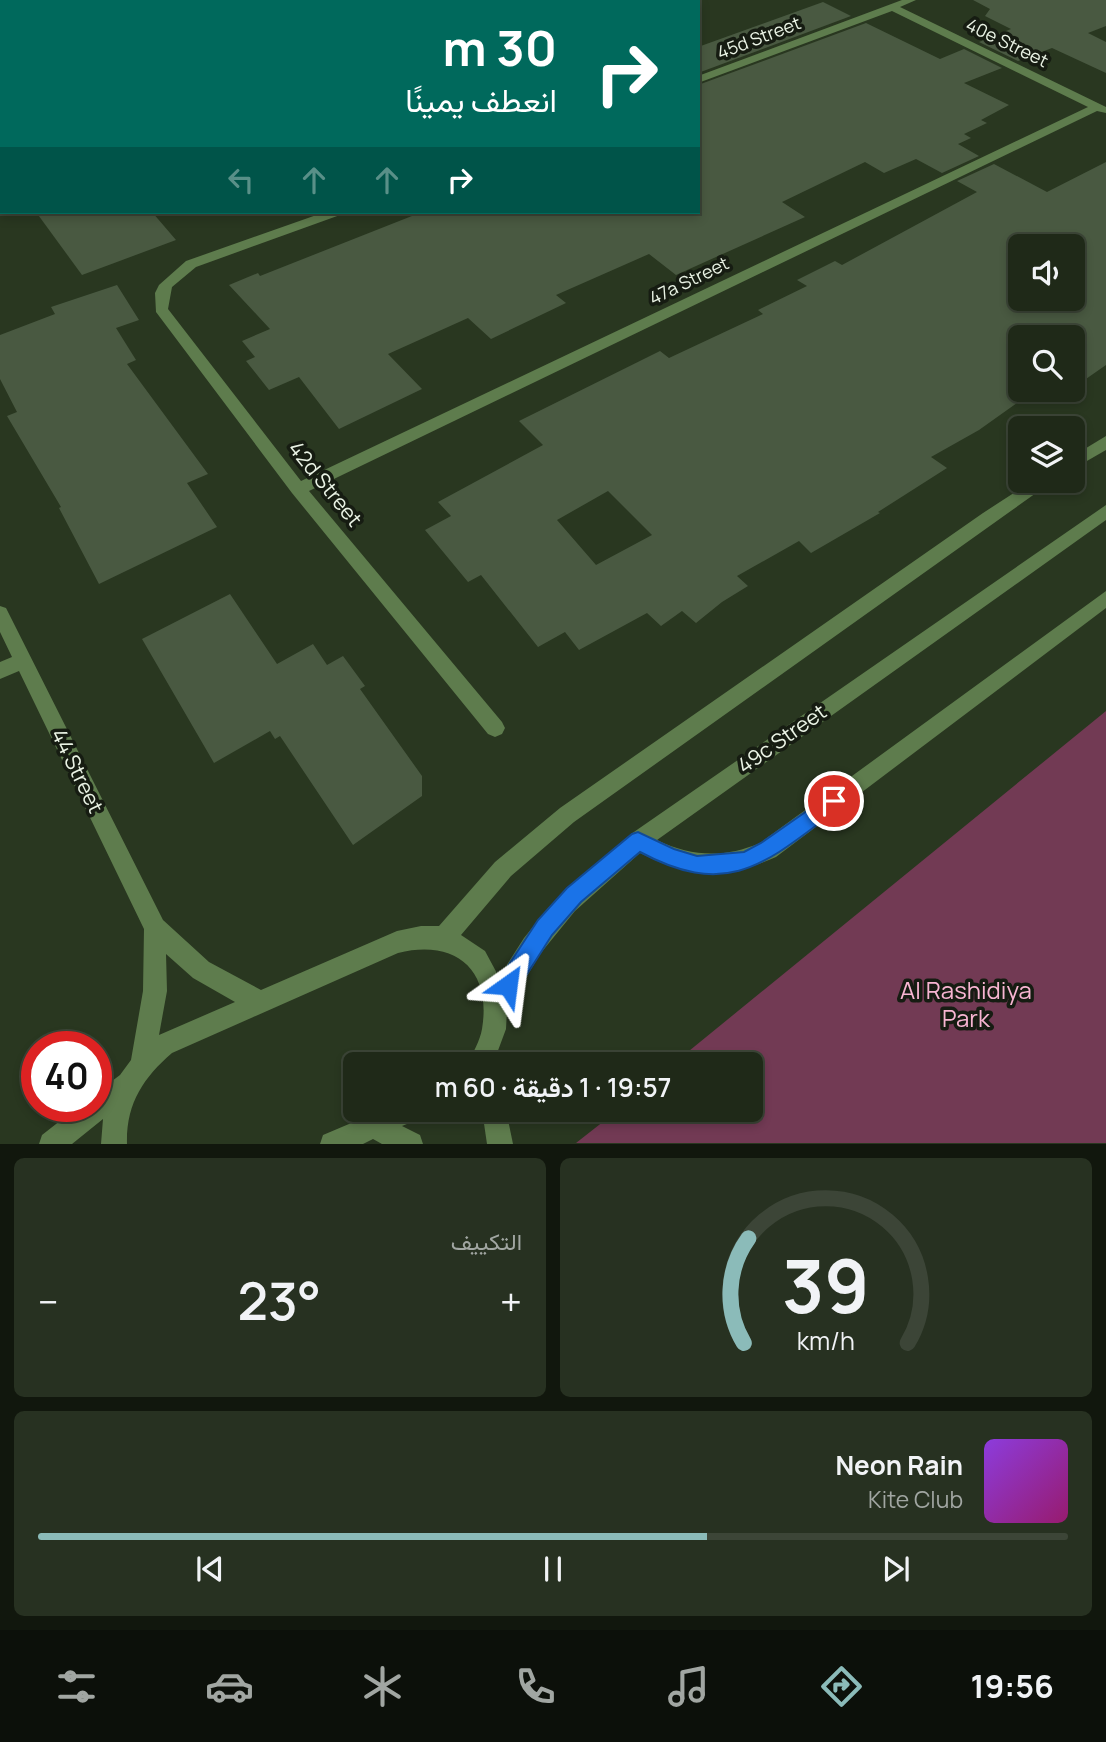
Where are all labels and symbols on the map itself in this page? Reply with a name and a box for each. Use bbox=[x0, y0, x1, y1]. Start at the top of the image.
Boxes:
street label: 45d Street bbox=[713, 10, 804, 64]
street label: 40e Street bbox=[962, 12, 1053, 72]
street label: 47a Street bbox=[645, 250, 733, 310]
street label: 42d Street bbox=[283, 435, 369, 532]
street label: 49c Street bbox=[731, 697, 832, 779]
street label: 44 Street bbox=[45, 724, 110, 818]
pin bbox=[804, 771, 864, 831]
position arrow bbox=[471, 948, 545, 1022]
park label: Al Rashidiya Park bbox=[900, 973, 1032, 1034]
speed limit sign: 40 bbox=[21, 1031, 112, 1122]

